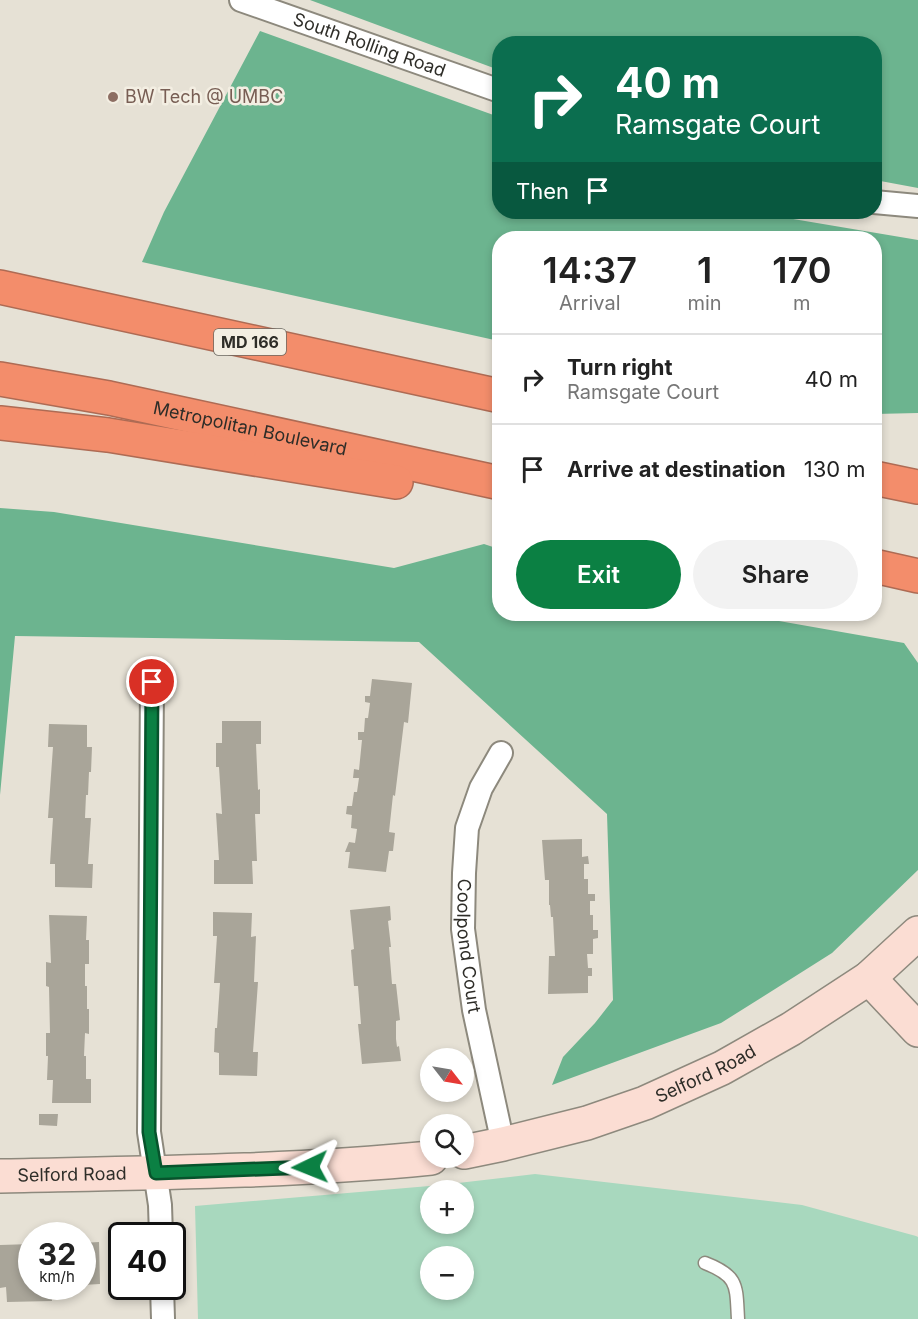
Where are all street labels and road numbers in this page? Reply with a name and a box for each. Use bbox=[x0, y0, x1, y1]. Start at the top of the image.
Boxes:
street label: South Rolling Road bbox=[291, 8, 448, 81]
road number: MD 166 bbox=[214, 329, 286, 355]
street label: Metropolitan Boulevard bbox=[151, 397, 349, 459]
street label: Coolpond Court bbox=[453, 878, 485, 1015]
street label: Selford Road bbox=[652, 1040, 759, 1107]
street label: Selford Road bbox=[17, 1163, 127, 1186]

